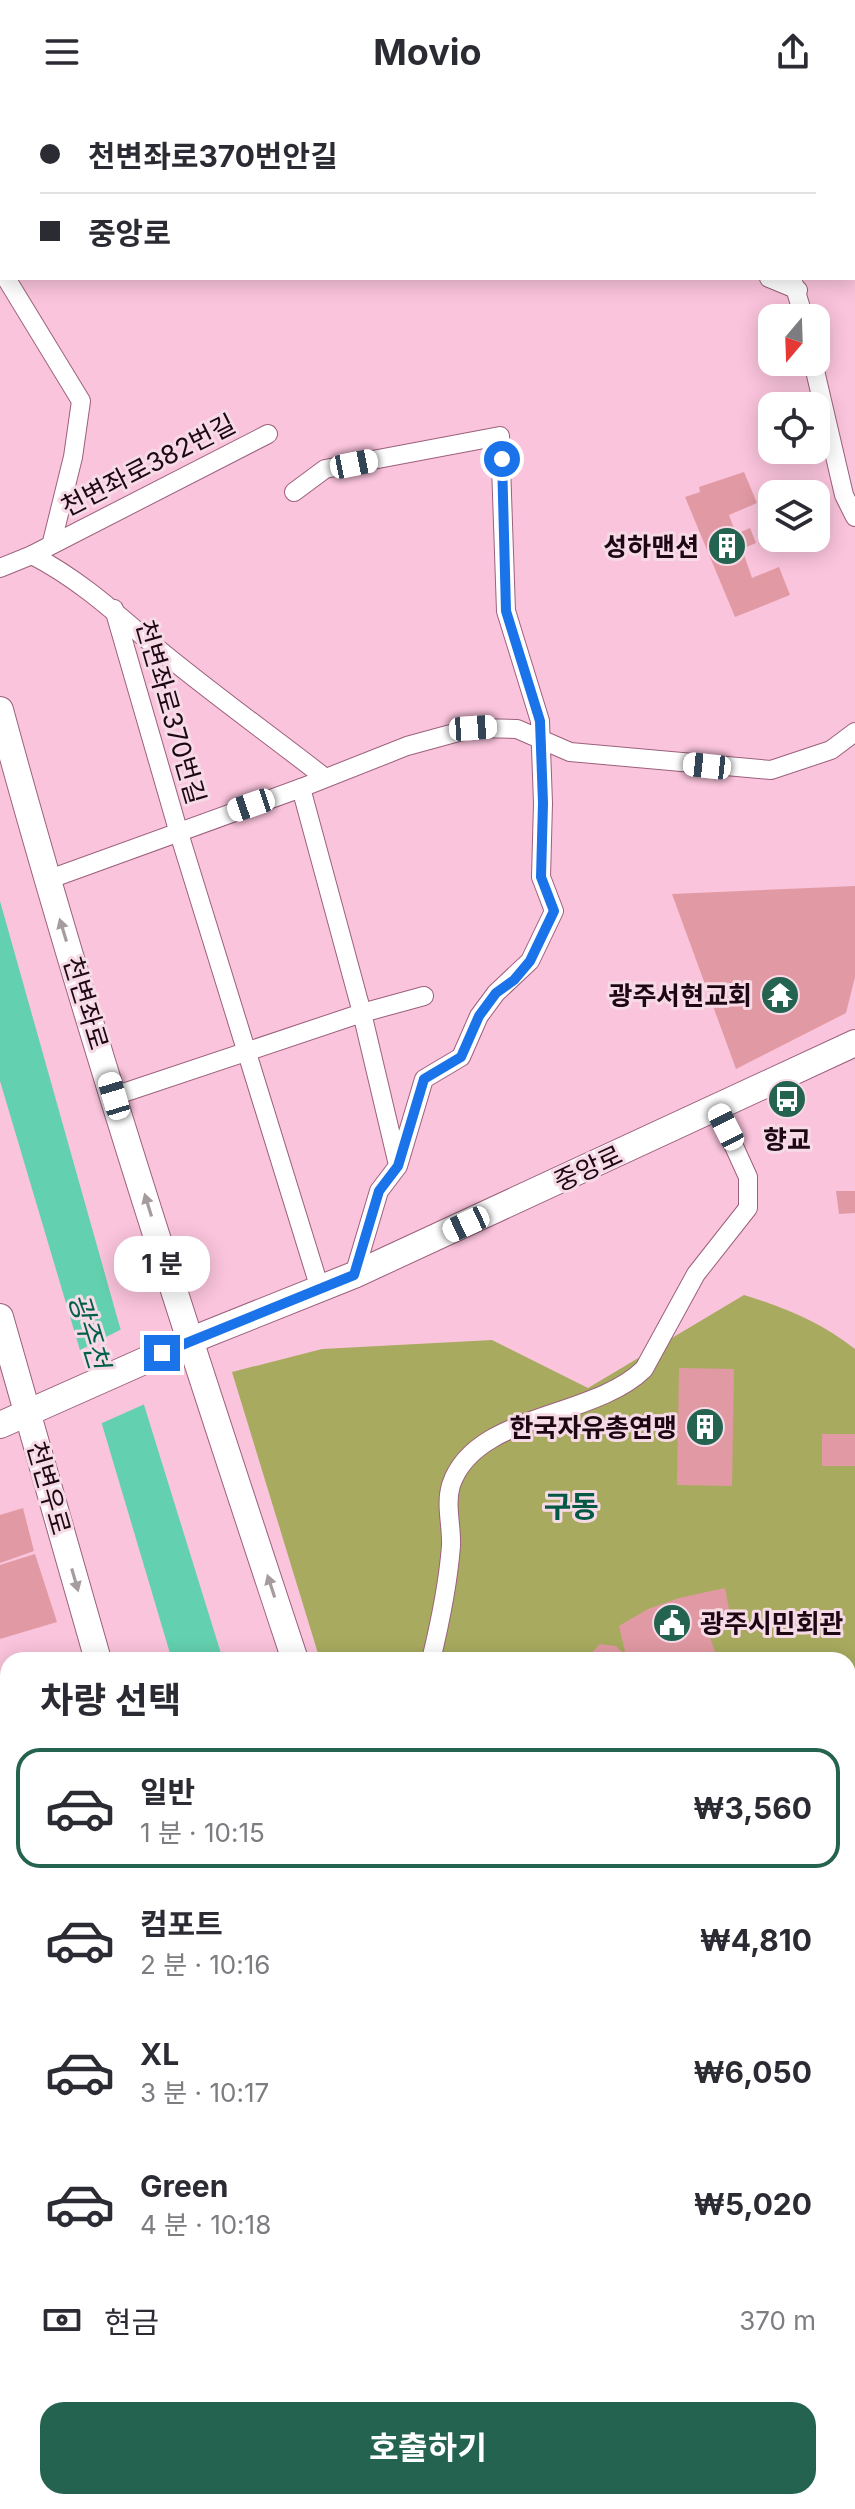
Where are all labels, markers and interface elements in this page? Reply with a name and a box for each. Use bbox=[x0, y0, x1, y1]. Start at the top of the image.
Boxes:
icon: menu bbox=[40, 30, 84, 74]
text: Movio bbox=[373, 30, 482, 74]
icon: share bbox=[771, 30, 815, 74]
text: 천변좌로370번안길 bbox=[88, 138, 338, 174]
text: 중앙로 bbox=[88, 215, 171, 251]
north arrow bbox=[758, 304, 830, 376]
map controls bbox=[758, 304, 830, 552]
button: locate bbox=[758, 392, 830, 464]
street label: 천변좌로382번길 bbox=[56, 408, 240, 522]
route start bbox=[484, 441, 520, 477]
car bbox=[328, 448, 380, 480]
button: layers bbox=[758, 480, 830, 552]
building icon: 성하맨션 bbox=[706, 525, 748, 567]
place label: 성하맨션 bbox=[603, 531, 699, 562]
street label: 천변좌로370번길 bbox=[130, 616, 212, 808]
car bbox=[448, 714, 498, 742]
car bbox=[682, 752, 732, 780]
car bbox=[224, 786, 278, 824]
one-way arrow bbox=[56, 918, 69, 942]
street label: 천변좌로 bbox=[57, 953, 115, 1053]
temple icon: 광주서현교회 bbox=[759, 974, 801, 1016]
place label: 광주서현교회 bbox=[608, 980, 752, 1011]
car bbox=[96, 1070, 132, 1122]
bus stop icon: 향교 bbox=[766, 1078, 808, 1120]
car bbox=[704, 1100, 748, 1154]
place label: 향교 bbox=[763, 1124, 811, 1155]
street label: 중앙로 bbox=[549, 1139, 627, 1197]
one-way arrow bbox=[141, 1193, 154, 1217]
car bbox=[439, 1203, 493, 1245]
callout: 1 분 bbox=[114, 1237, 210, 1293]
text: 1 분 bbox=[141, 1248, 183, 1279]
water label: 광주천 bbox=[61, 1289, 118, 1376]
route end bbox=[144, 1335, 180, 1371]
building icon: 한국자유총연맹 bbox=[684, 1406, 726, 1448]
place label: 한국자유총연맹 bbox=[510, 1412, 677, 1443]
street label: 천변우로 bbox=[21, 1438, 77, 1538]
district label: 구동 bbox=[543, 1488, 599, 1524]
one-way arrow bbox=[69, 1569, 82, 1593]
one-way arrow bbox=[264, 1574, 276, 1598]
public building icon: 광주시민회관 bbox=[651, 1602, 693, 1644]
place label: 광주시민회관 bbox=[700, 1608, 844, 1639]
text: 차량 선택 bbox=[40, 1678, 181, 1722]
icon: car bbox=[44, 1772, 116, 1844]
text: 일반 bbox=[140, 1774, 195, 1810]
text: ₩3,560 bbox=[693, 1790, 812, 1826]
text: 1 분 · 10:15 bbox=[140, 1817, 265, 1848]
icon: car bbox=[44, 1904, 116, 1976]
text: 컴포트 bbox=[140, 1906, 223, 1942]
text: ₩4,810 bbox=[700, 1922, 812, 1958]
text: 2 분 · 10:16 bbox=[140, 1949, 270, 1980]
icon: car bbox=[44, 2036, 116, 2108]
text: XL bbox=[140, 2036, 179, 2072]
text: ₩6,050 bbox=[693, 2054, 812, 2090]
text: 3 분 · 10:17 bbox=[140, 2077, 269, 2108]
icon: car bbox=[44, 2168, 116, 2240]
text: Green bbox=[140, 2168, 228, 2204]
text: ₩5,020 bbox=[694, 2186, 812, 2222]
text: 4 분 · 10:18 bbox=[140, 2209, 271, 2240]
icon: cash bbox=[40, 2298, 84, 2342]
text: 현금 bbox=[104, 2304, 159, 2340]
text: 370 m bbox=[739, 2305, 816, 2336]
button: 호출하기 bbox=[40, 2402, 816, 2494]

